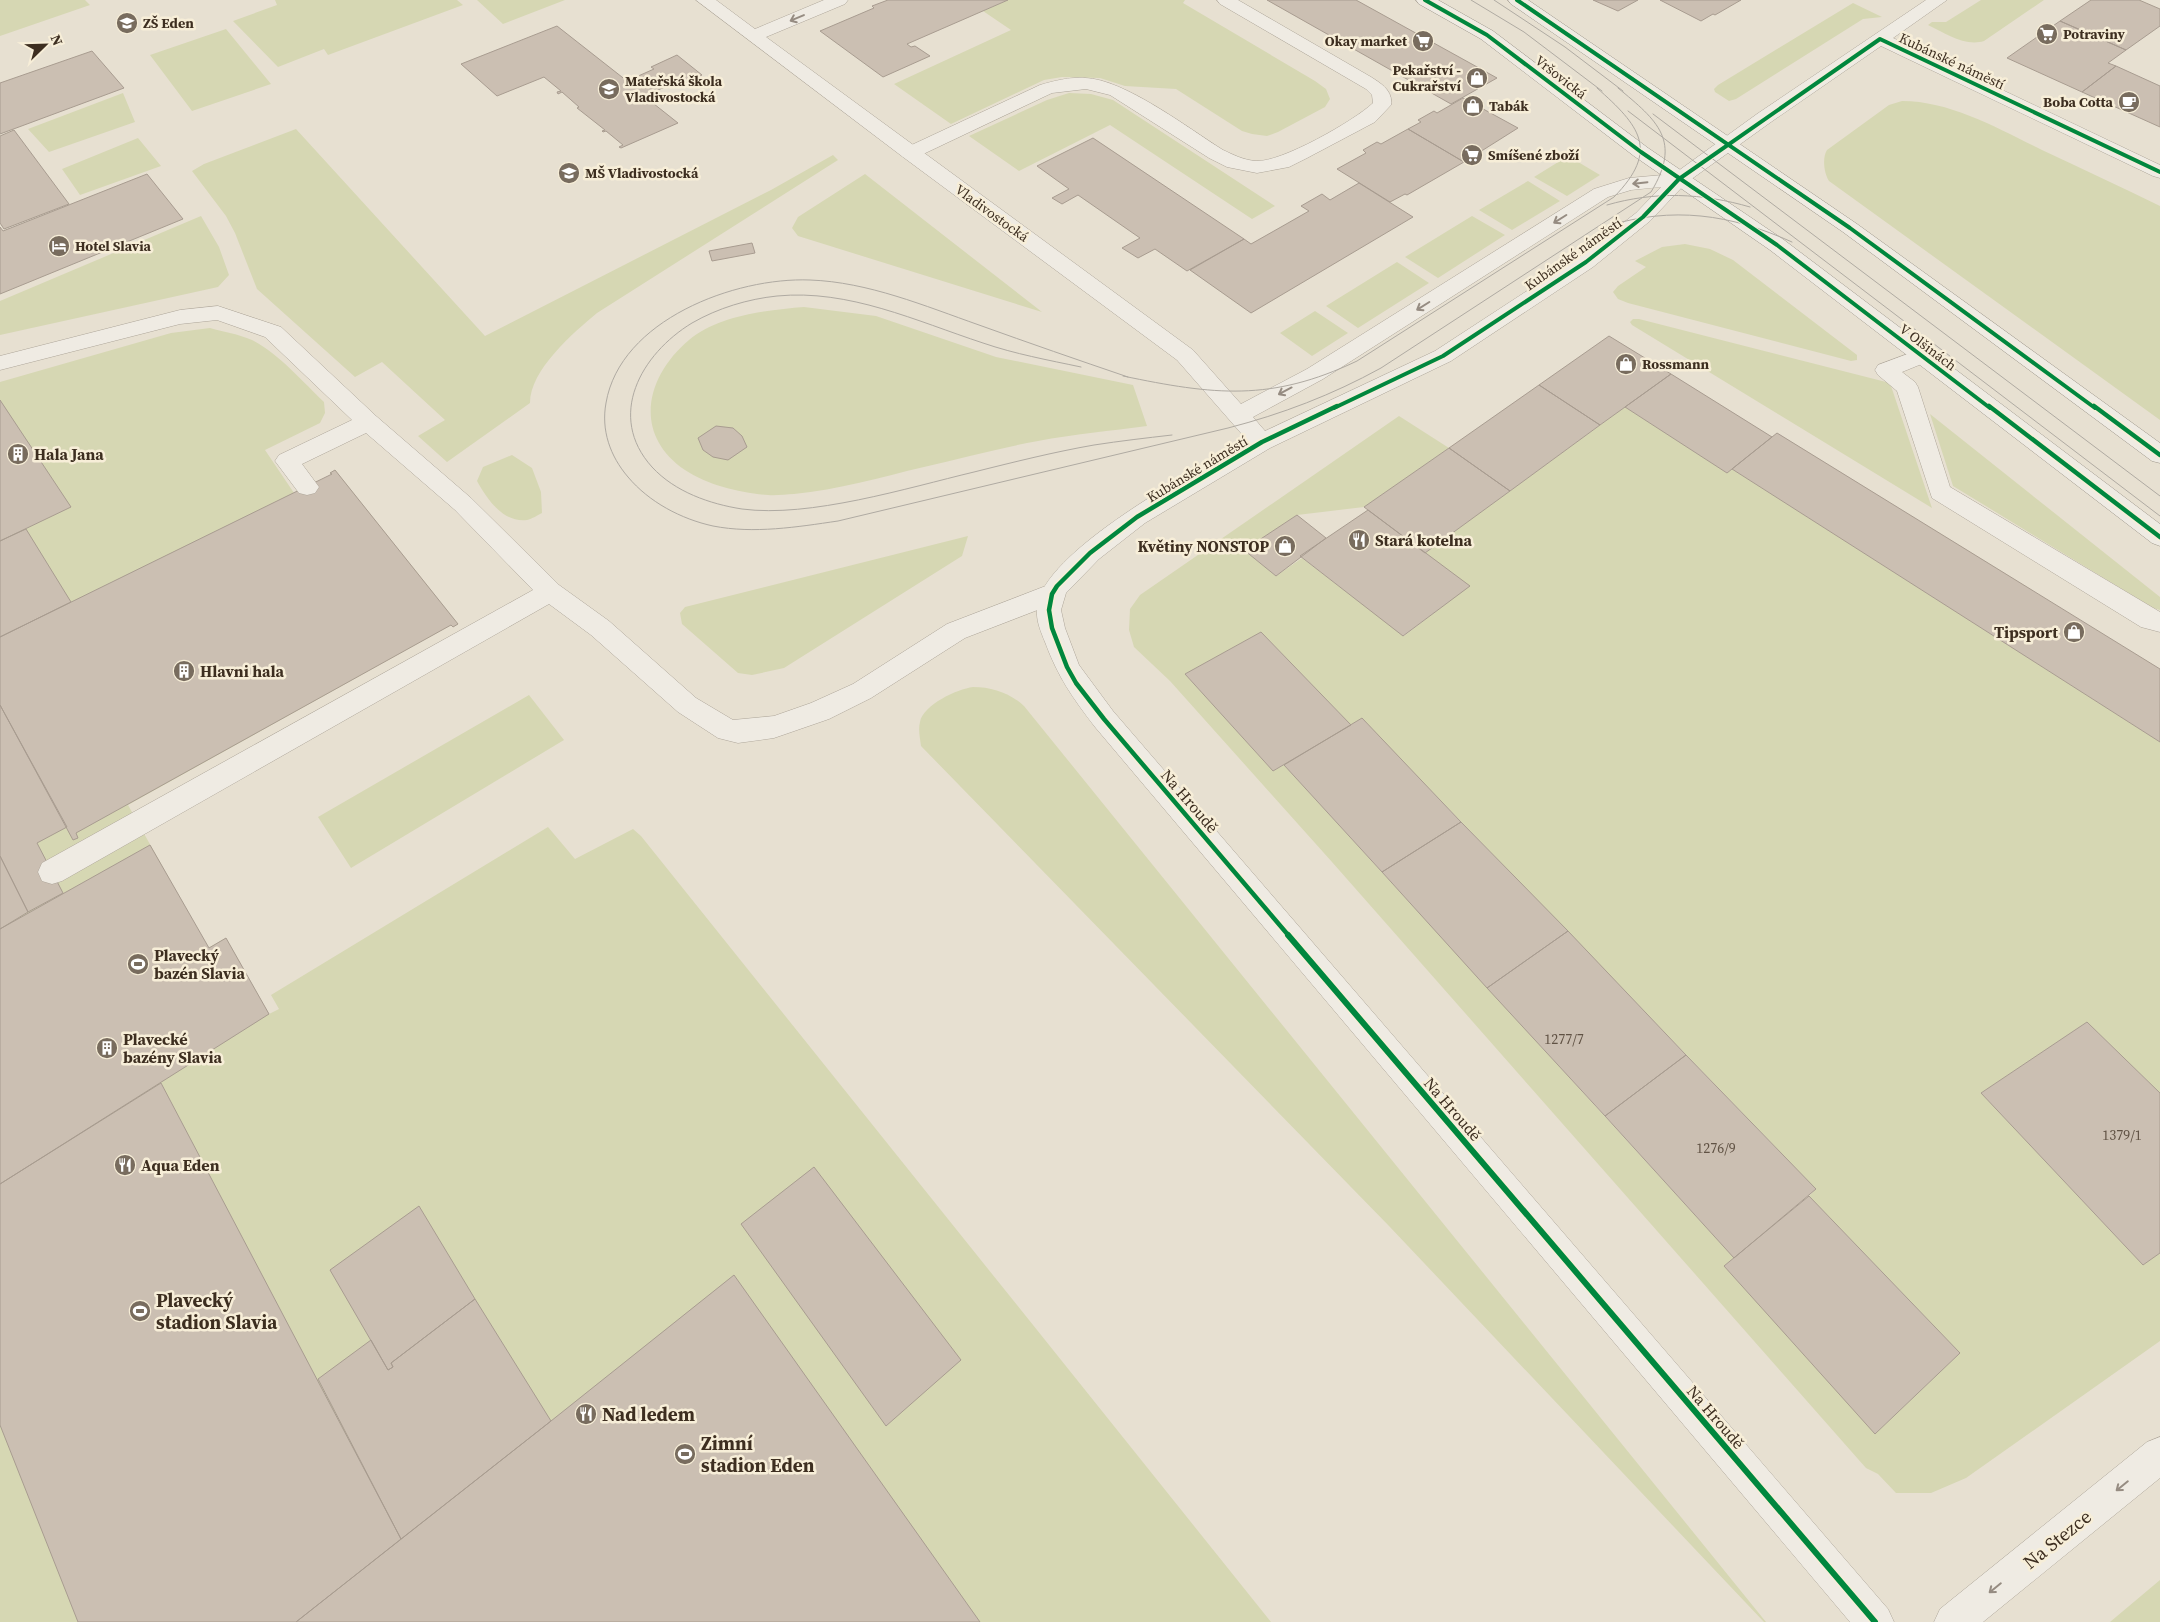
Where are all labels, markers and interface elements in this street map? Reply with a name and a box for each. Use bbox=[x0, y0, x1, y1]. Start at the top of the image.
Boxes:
school or university icon: ZŠ Eden bbox=[115, 11, 139, 35]
place label: ZŠ Eden bbox=[143, 13, 194, 33]
one-way arrow bbox=[790, 14, 805, 24]
north arrow bbox=[20, 20, 70, 70]
supermarket icon: Potraviny bbox=[2035, 22, 2059, 46]
place label: Potraviny bbox=[2063, 24, 2125, 44]
street label: Kubánské náměstí bbox=[1896, 28, 2008, 94]
supermarket icon: Okay market bbox=[1411, 29, 1435, 53]
text: N bbox=[46, 31, 68, 49]
place label: Okay market bbox=[1325, 31, 1408, 51]
street label: Vršovická bbox=[1531, 50, 1592, 104]
place label: Pekařství - Cukrařství bbox=[1392, 60, 1462, 96]
shop icon: Pekařství - Cukrařství bbox=[1465, 66, 1489, 90]
place label: Mateřská škola Vladivostocká bbox=[625, 71, 723, 107]
school or university icon: Mateřská škola Vladivostocká bbox=[597, 77, 621, 101]
cafe icon: Boba Cotta bbox=[2117, 90, 2141, 114]
place label: Boba Cotta bbox=[2043, 92, 2114, 112]
shop icon: Tabák bbox=[1461, 94, 1485, 118]
place label: Tabák bbox=[1489, 96, 1529, 116]
supermarket icon: Smíšené zboží bbox=[1460, 143, 1484, 167]
place label: Smíšené zboží bbox=[1488, 145, 1580, 165]
school or university icon: MŠ Vladivostocká bbox=[557, 161, 581, 185]
place label: MŠ Vladivostocká bbox=[585, 163, 699, 183]
one-way arrow bbox=[1632, 178, 1648, 188]
street label: Vladivostocká bbox=[951, 179, 1034, 247]
street label: Kubánské náměstí bbox=[1520, 213, 1626, 295]
one-way arrow bbox=[1554, 214, 1568, 224]
hotel icon: Hotel Slavia bbox=[47, 234, 71, 258]
place label: Hotel Slavia bbox=[75, 236, 152, 256]
one-way arrow bbox=[1416, 301, 1430, 311]
street label: V Olšinách bbox=[1895, 319, 1961, 375]
shop icon: Rossmann bbox=[1614, 352, 1638, 376]
place label: Rossmann bbox=[1642, 354, 1710, 374]
one-way arrow bbox=[1277, 386, 1292, 396]
street label: Kubánské náměstí bbox=[1143, 431, 1251, 507]
building icon: Hala Jana bbox=[6, 442, 30, 466]
place label: Hala Jana bbox=[34, 443, 104, 465]
restaurant icon: Stará kotelna bbox=[1347, 528, 1371, 552]
place label: Stará kotelna bbox=[1375, 529, 1473, 551]
shop icon: Květiny NONSTOP bbox=[1273, 534, 1297, 558]
place label: Květiny NONSTOP bbox=[1137, 535, 1269, 557]
shop icon: Tipsport bbox=[2062, 620, 2086, 644]
place label: Tipsport bbox=[1994, 621, 2058, 643]
building icon: Hlavni hala bbox=[172, 659, 196, 683]
place label: Hlavni hala bbox=[200, 660, 284, 682]
street label: Na Hroudě bbox=[1156, 764, 1224, 838]
place label: Plavecký bazén Slavia bbox=[154, 944, 245, 984]
sports icon: Plavecký bazén Slavia bbox=[126, 952, 150, 976]
place label: Plavecké bazény Slavia bbox=[123, 1028, 223, 1068]
house number: 1277/7 bbox=[1544, 1029, 1584, 1049]
building icon: Plavecké bazény Slavia bbox=[95, 1036, 119, 1060]
street label: Na Hroudě bbox=[1419, 1072, 1487, 1146]
house number: 1379/1 bbox=[2102, 1125, 2142, 1145]
house number: 1276/9 bbox=[1696, 1138, 1736, 1158]
restaurant icon: Aqua Eden bbox=[113, 1153, 137, 1177]
place label: Aqua Eden bbox=[141, 1154, 220, 1176]
place label: Plavecký stadion Slavia bbox=[156, 1287, 278, 1335]
sports icon: Plavecký stadion Slavia bbox=[128, 1299, 152, 1323]
street label: Na Hroudě bbox=[1682, 1380, 1750, 1454]
place label: Nad ledem bbox=[602, 1401, 695, 1427]
restaurant icon: Nad ledem bbox=[574, 1402, 598, 1426]
place label: Zimní stadion Eden bbox=[701, 1430, 815, 1478]
sports icon: Zimní stadion Eden bbox=[673, 1442, 697, 1466]
one-way arrow bbox=[2116, 1480, 2129, 1491]
street label: Na Stezce bbox=[2017, 1503, 2097, 1575]
one-way arrow bbox=[1989, 1582, 2002, 1593]

